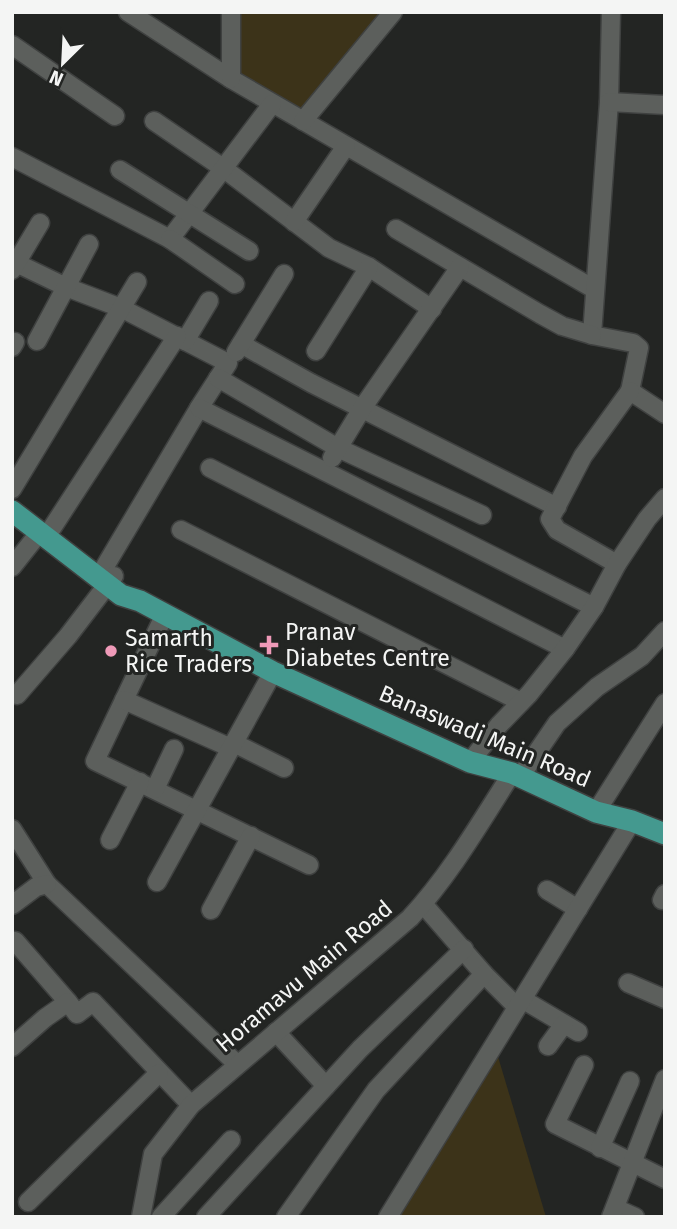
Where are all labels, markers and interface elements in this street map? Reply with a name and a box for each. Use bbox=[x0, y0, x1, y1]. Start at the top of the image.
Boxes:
north arrow bbox=[28, 28, 98, 98]
text: N bbox=[46, 65, 67, 91]
place label: Pranav Diabetes Centre bbox=[285, 618, 450, 672]
place label: Samarth Rice Traders bbox=[125, 624, 252, 678]
marker: Pranav Diabetes Centre bbox=[259, 635, 279, 655]
marker: Samarth Rice Traders bbox=[103, 643, 119, 659]
street label: Banaswadi Main Road bbox=[375, 679, 595, 793]
street label: Horamavu Main Road bbox=[210, 894, 398, 1058]

